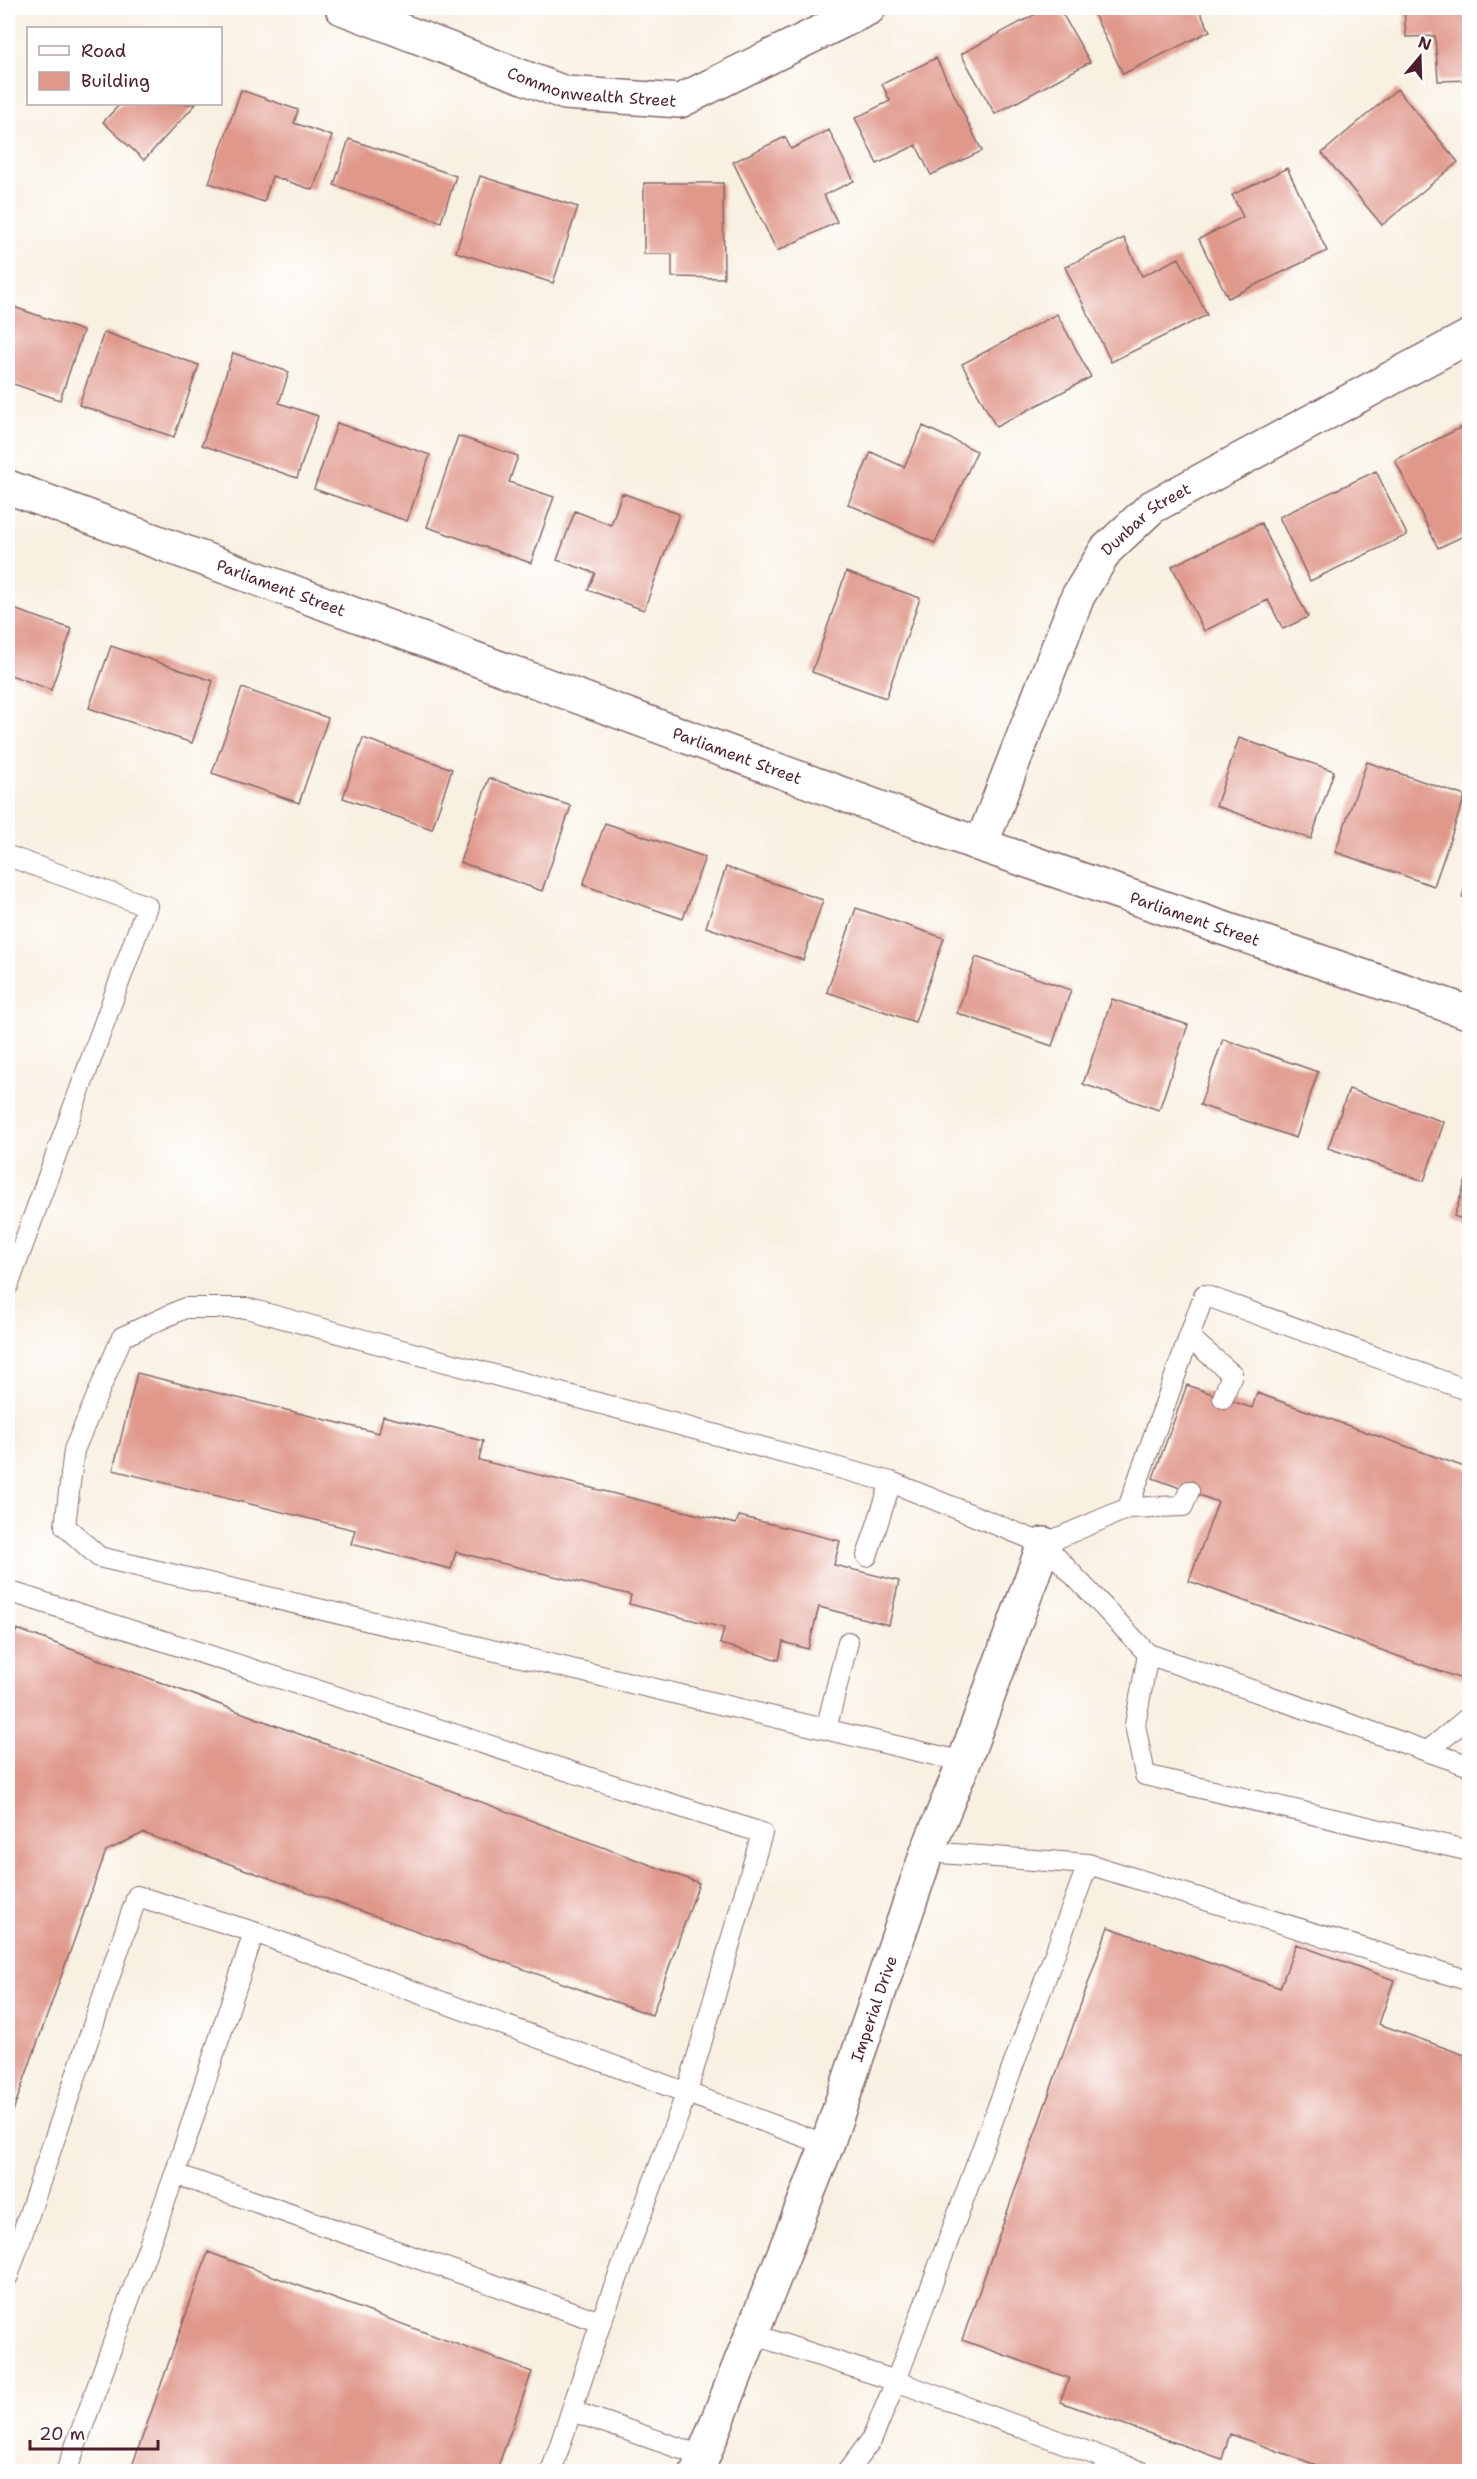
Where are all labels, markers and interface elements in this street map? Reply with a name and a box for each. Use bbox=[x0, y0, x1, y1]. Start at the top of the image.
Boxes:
legend bbox=[27, 27, 222, 105]
north arrow bbox=[1390, 27, 1450, 87]
text: N bbox=[1415, 31, 1434, 55]
text: Road bbox=[81, 39, 126, 63]
street label: Commonwealth Street bbox=[504, 62, 677, 111]
text: Building bbox=[81, 69, 150, 93]
street label: Dunbar Street bbox=[1096, 478, 1194, 560]
street label: Parliament Street bbox=[214, 554, 349, 621]
street label: Parliament Street bbox=[670, 722, 805, 789]
street label: Parliament Street bbox=[1127, 886, 1263, 951]
street label: Imperial Drive bbox=[846, 1953, 901, 2064]
scale bar bbox=[30, 2413, 158, 2451]
text: 20 m bbox=[39, 2422, 85, 2446]

